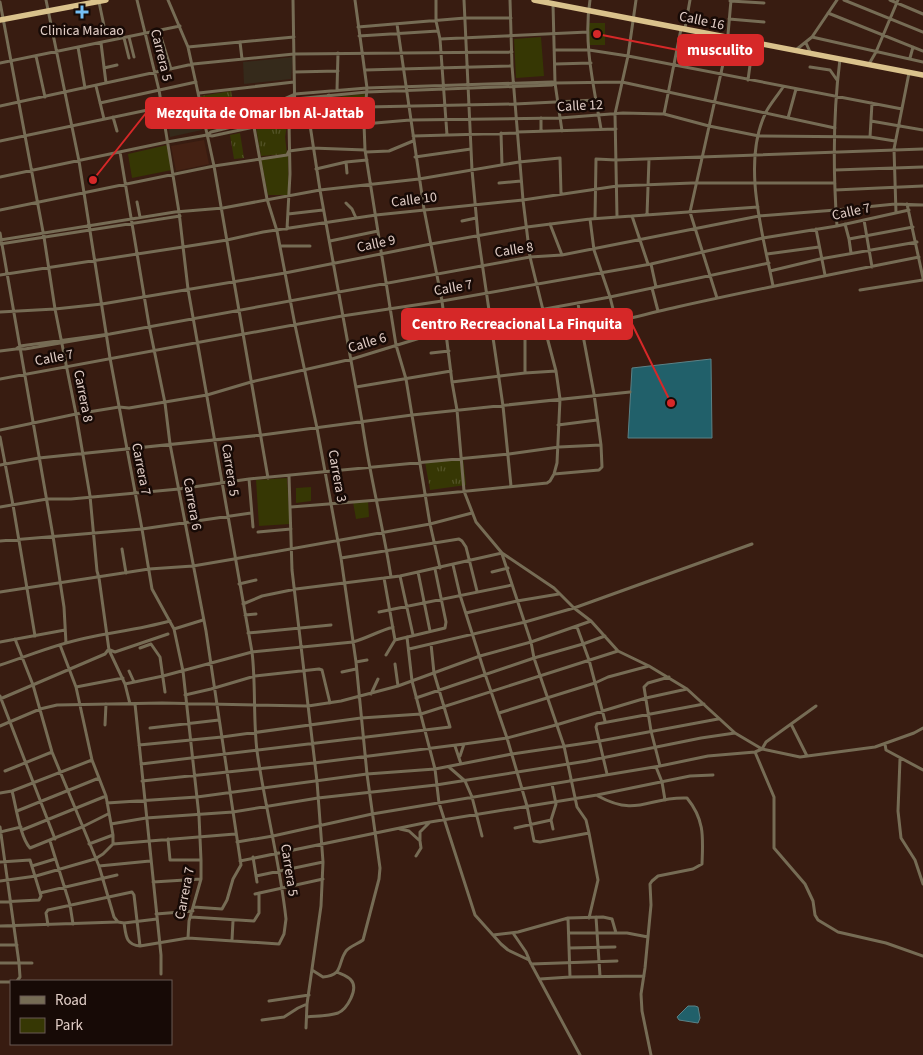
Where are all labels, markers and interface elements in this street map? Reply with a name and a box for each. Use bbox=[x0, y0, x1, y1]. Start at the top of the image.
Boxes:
marker: Clinica Maicao bbox=[75, 5, 89, 19]
street label: Calle 16 bbox=[677, 6, 726, 36]
place label: Clinica Maicao bbox=[40, 21, 124, 41]
street label: Carrera 5 bbox=[145, 27, 177, 83]
callout: musculito bbox=[678, 35, 763, 65]
text: musculito bbox=[687, 40, 753, 61]
street label: Calle 12 bbox=[557, 95, 604, 117]
callout: Mezquita de Omar Ibn Al-Jattab bbox=[146, 98, 374, 128]
text: Mezquita de Omar Ibn Al-Jattab bbox=[156, 103, 364, 124]
street label: Calle 10 bbox=[390, 187, 438, 213]
street label: Calle 7 bbox=[830, 198, 872, 226]
street label: Calle 9 bbox=[355, 230, 397, 258]
street label: Calle 8 bbox=[493, 237, 535, 263]
street label: Calle 7 bbox=[432, 275, 474, 301]
callout: Centro Recreacional La Finquita bbox=[402, 309, 632, 339]
text: Centro Recreacional La Finquita bbox=[412, 314, 622, 335]
street label: Calle 6 bbox=[346, 328, 389, 358]
street label: Calle 7 bbox=[33, 344, 75, 372]
street label: Carrera 8 bbox=[68, 368, 98, 424]
street label: Carrera 7 bbox=[126, 441, 156, 497]
street label: Carrera 5 bbox=[216, 442, 244, 498]
street label: Carrera 3 bbox=[323, 448, 351, 504]
street label: Carrera 6 bbox=[178, 476, 206, 532]
street label: Carrera 5 bbox=[275, 842, 303, 898]
street label: Carrera 7 bbox=[170, 865, 200, 921]
legend bbox=[10, 980, 172, 1045]
text: Road bbox=[55, 990, 87, 1011]
text: Park bbox=[55, 1015, 84, 1036]

